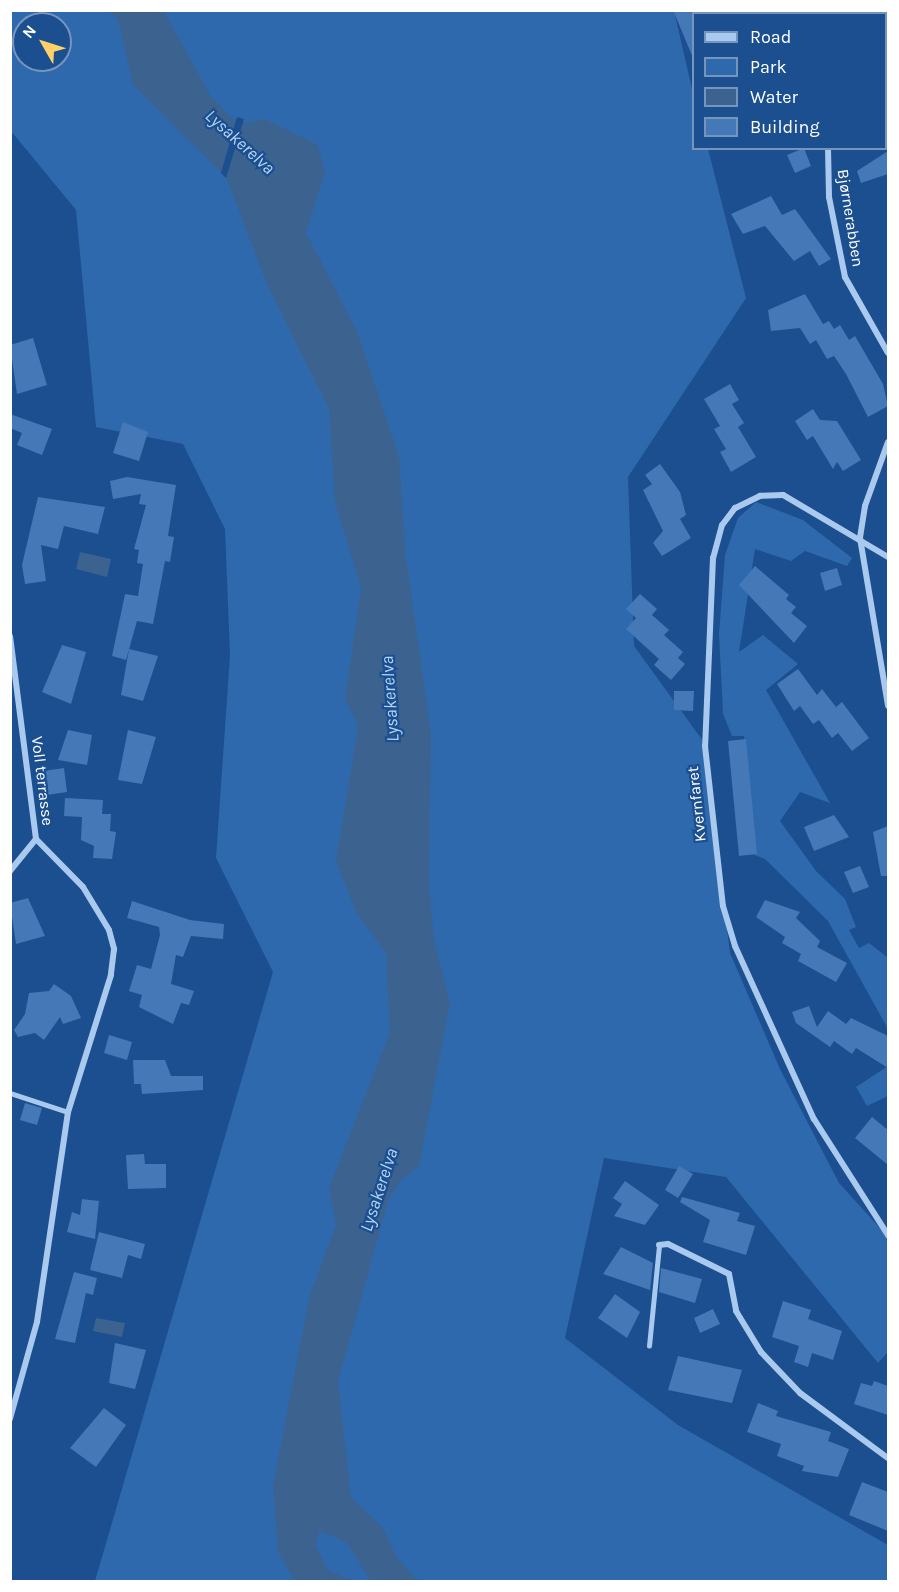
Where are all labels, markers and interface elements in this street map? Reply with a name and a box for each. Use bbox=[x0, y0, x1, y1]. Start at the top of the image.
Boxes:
north arrow bbox=[12, 12, 72, 72]
legend bbox=[692, 12, 887, 150]
text: N bbox=[18, 21, 40, 42]
text: Road bbox=[750, 26, 791, 48]
text: Park bbox=[750, 56, 787, 78]
text: Water bbox=[750, 86, 798, 108]
water label: Lysakerelva bbox=[201, 105, 279, 179]
text: Building bbox=[750, 116, 820, 138]
street label: Bjørnerabben bbox=[833, 168, 867, 268]
water label: Lysakerelva bbox=[376, 655, 404, 743]
street label: Voll terrasse bbox=[27, 735, 57, 827]
street label: Kvernfaret bbox=[683, 765, 711, 843]
water label: Lysakerelva bbox=[355, 1146, 403, 1234]

